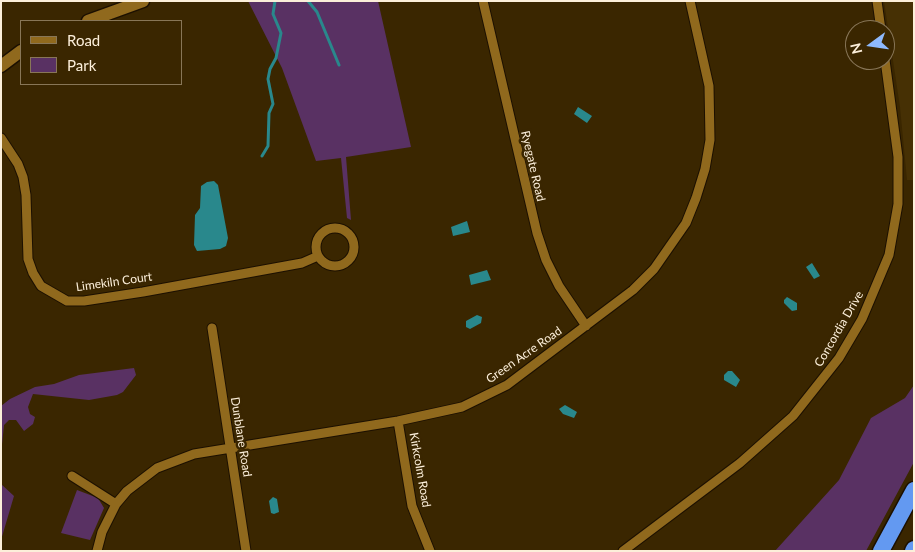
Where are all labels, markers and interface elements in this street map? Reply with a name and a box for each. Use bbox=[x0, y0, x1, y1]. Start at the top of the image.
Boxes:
legend bbox=[20, 20, 182, 85]
north arrow bbox=[845, 20, 895, 70]
text: Road bbox=[67, 31, 100, 49]
text: N bbox=[846, 41, 865, 56]
text: Park bbox=[67, 56, 96, 74]
street label: Ryegate Road bbox=[518, 129, 548, 203]
street label: Limekiln Court bbox=[75, 270, 153, 294]
street label: Concordia Drive bbox=[811, 289, 867, 369]
street label: Green Acre Road bbox=[483, 324, 565, 386]
street label: Dunblane Road bbox=[228, 396, 254, 478]
street label: Kirkcolm Road bbox=[406, 431, 434, 509]

